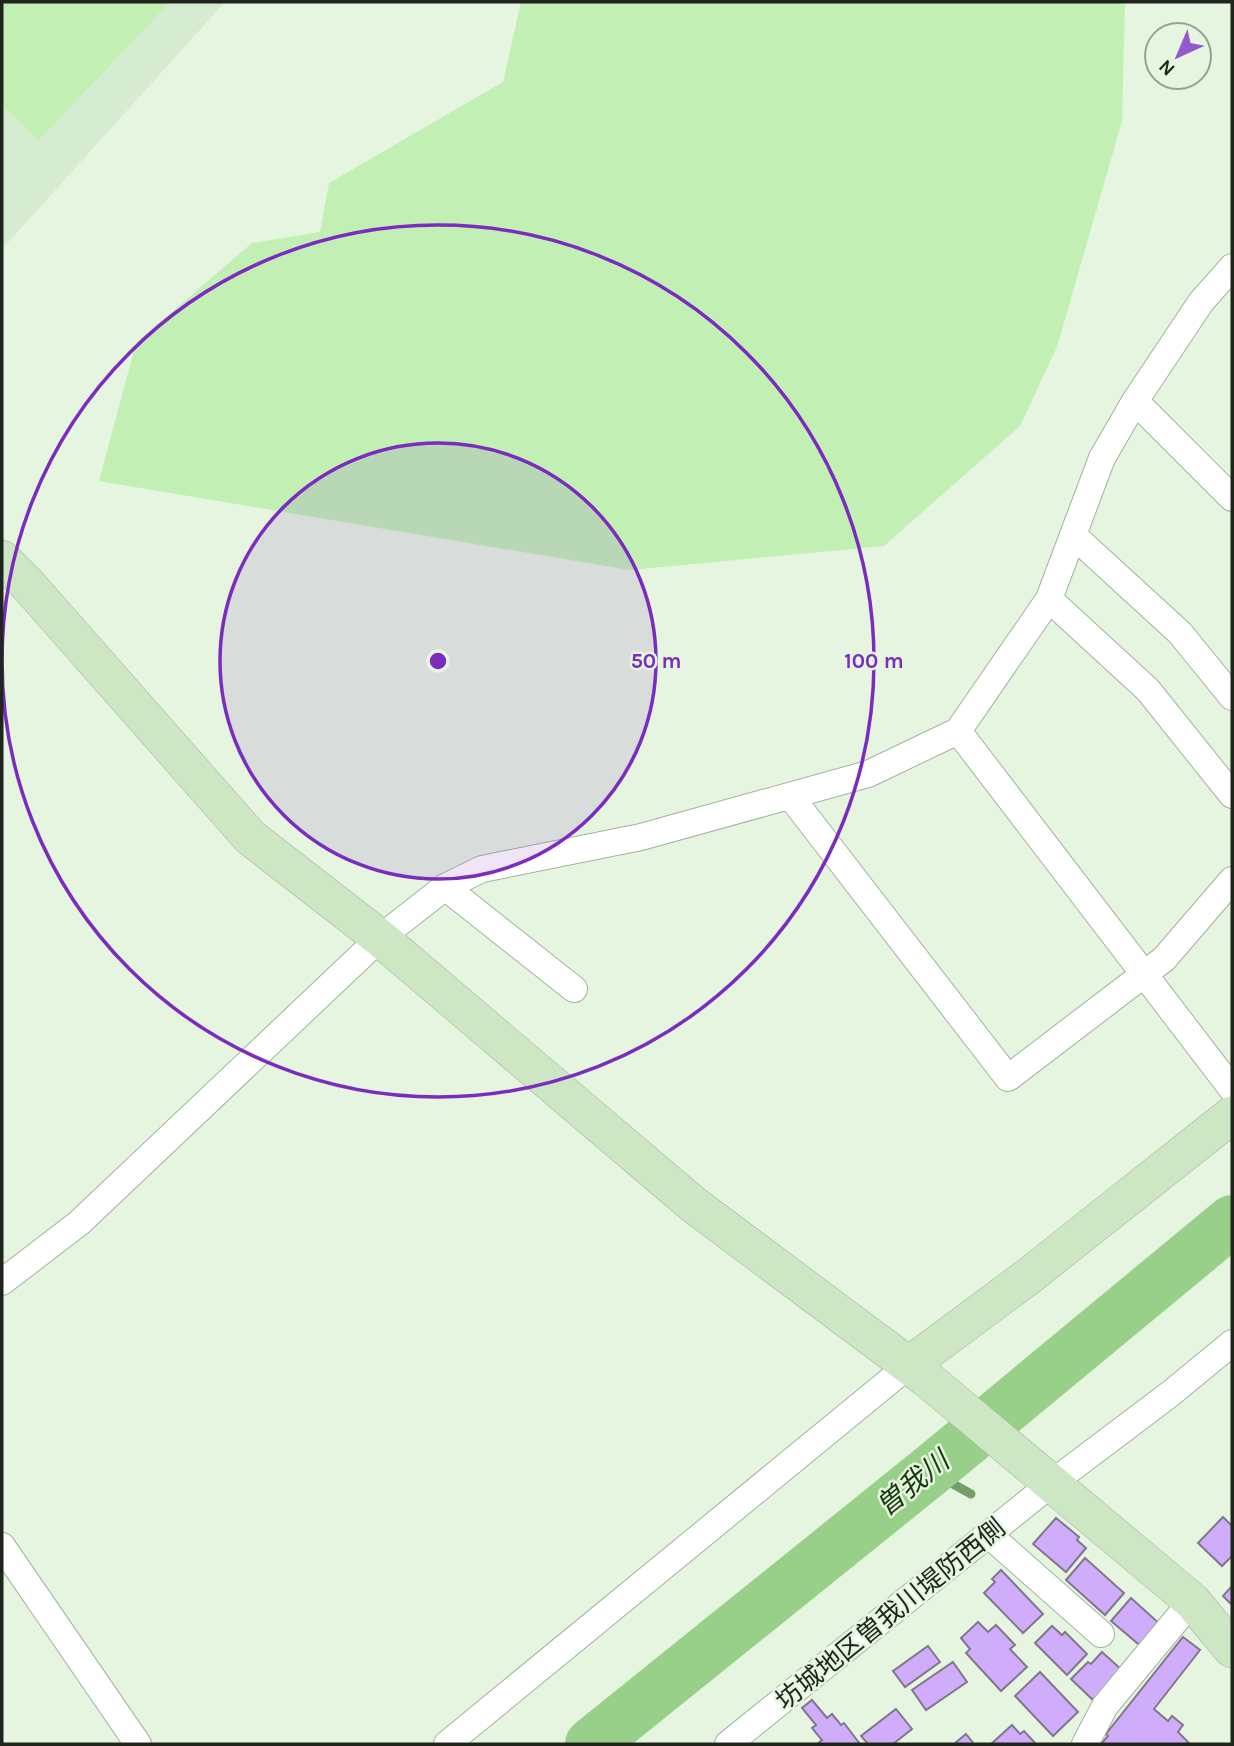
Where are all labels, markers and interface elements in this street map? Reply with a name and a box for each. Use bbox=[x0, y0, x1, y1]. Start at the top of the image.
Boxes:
north arrow bbox=[1143, 21, 1213, 91]
text: N bbox=[1154, 55, 1179, 80]
centre of rings bbox=[426, 649, 450, 673]
text: 50 m bbox=[631, 649, 681, 673]
text: 100 m bbox=[844, 649, 904, 673]
water label: 曽我川 bbox=[869, 1442, 958, 1523]
street label: 坊城地区曽我川堤防西側 bbox=[769, 1512, 1011, 1716]

